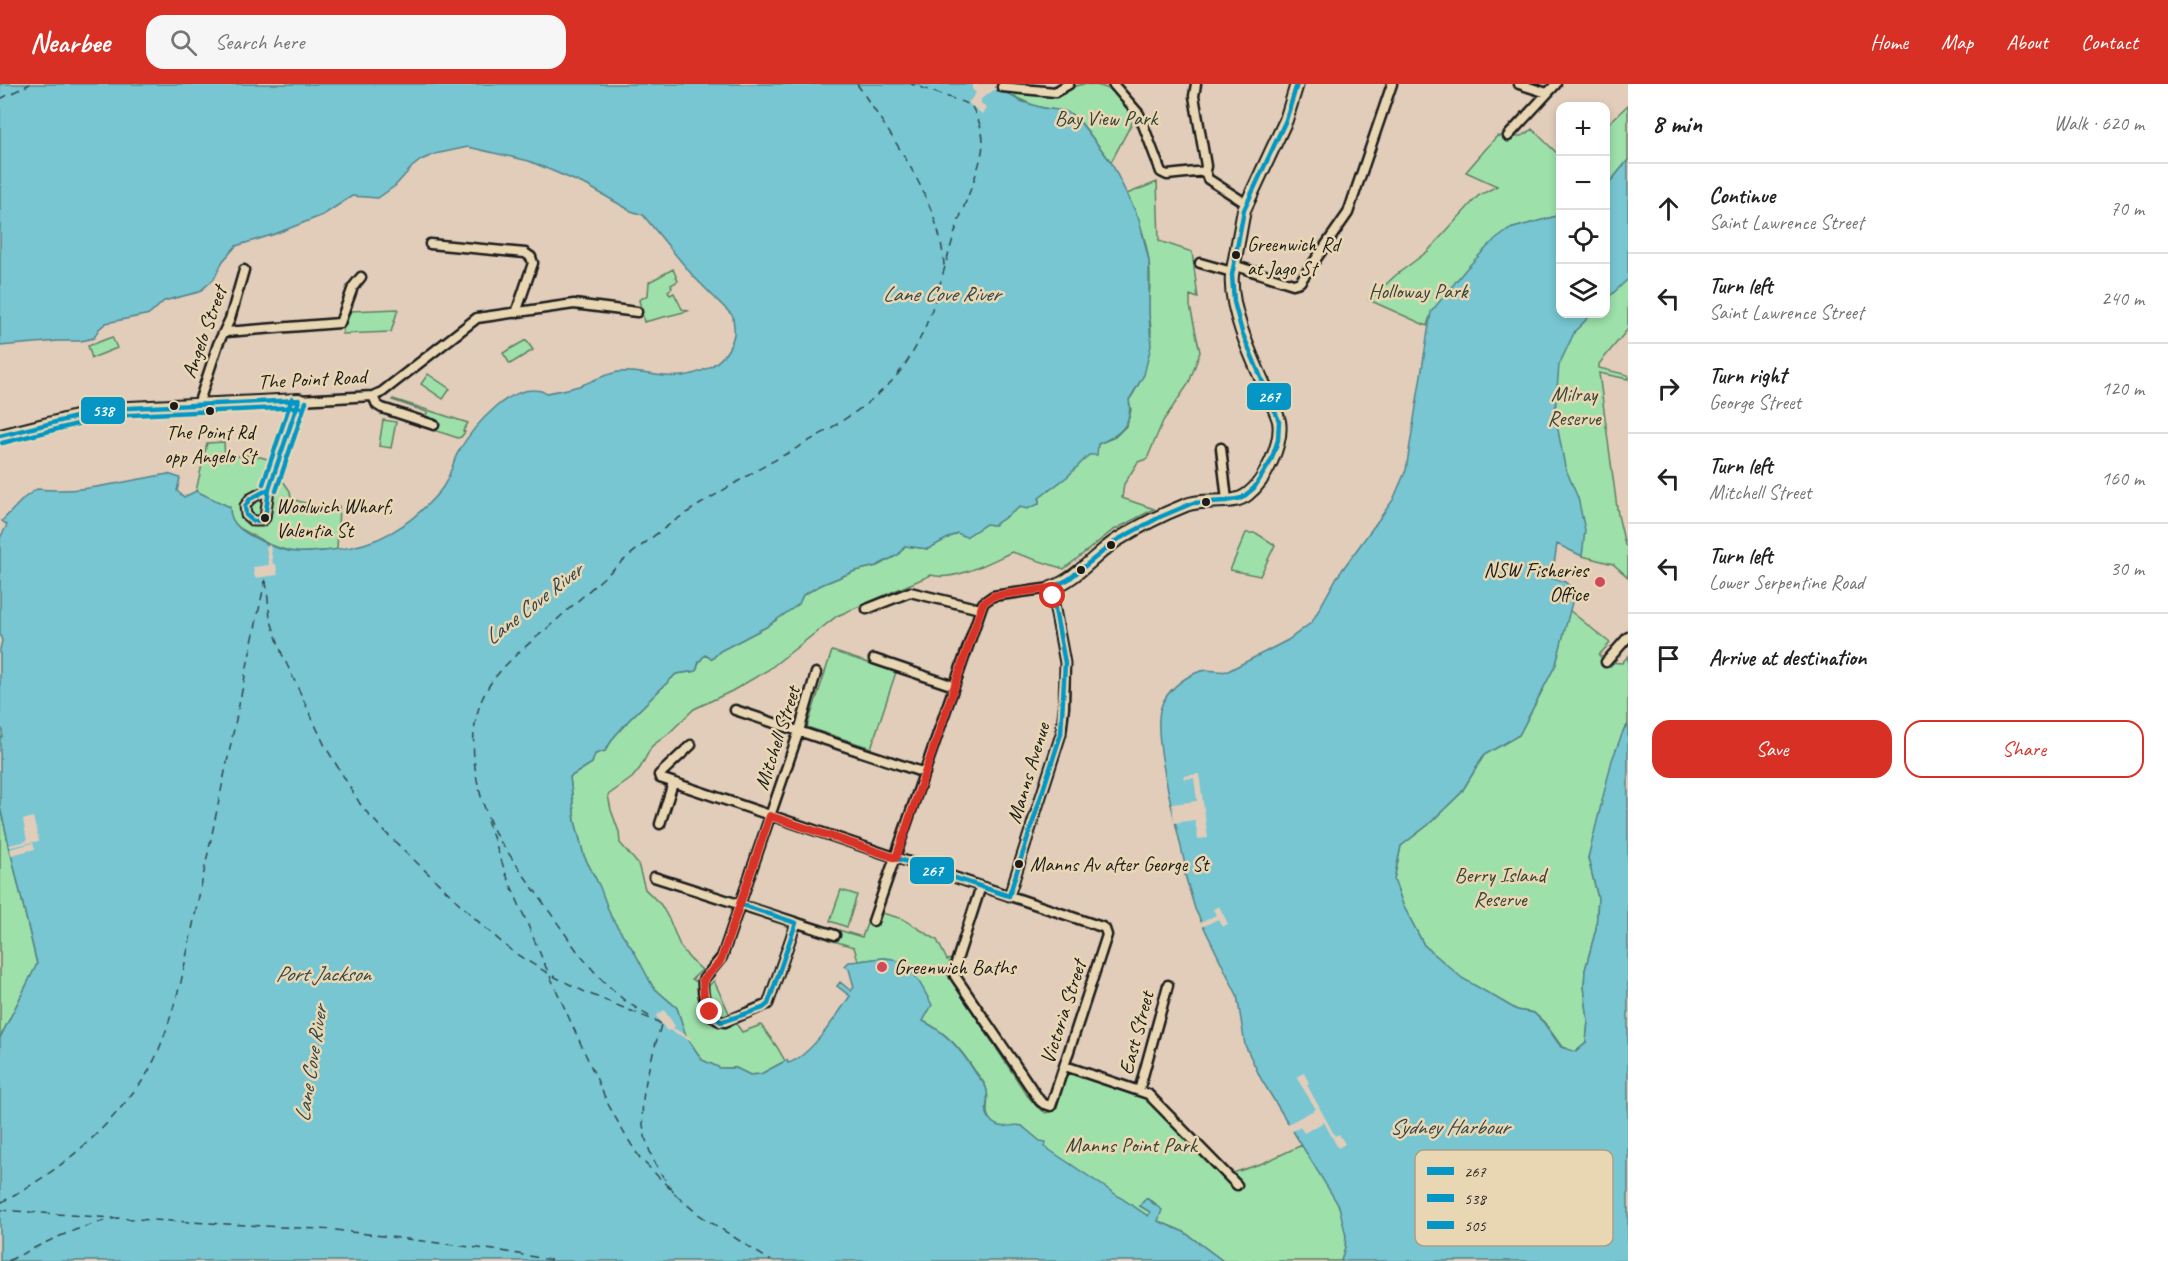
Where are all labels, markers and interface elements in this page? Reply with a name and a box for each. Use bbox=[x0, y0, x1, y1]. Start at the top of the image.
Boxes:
search box bbox=[146, 15, 566, 69]
text: Nearbee bbox=[30, 25, 110, 60]
icon: search bbox=[167, 26, 200, 59]
text: Search here bbox=[215, 28, 304, 56]
text: Home bbox=[1870, 29, 1908, 55]
text: Map bbox=[1941, 29, 1973, 55]
text: About bbox=[2006, 29, 2048, 55]
text: Contact bbox=[2081, 29, 2138, 55]
map controls bbox=[1556, 102, 1610, 318]
button: + bbox=[1556, 102, 1610, 156]
park label: Bay View Park bbox=[1055, 105, 1160, 131]
text: 8 min bbox=[1652, 107, 1702, 140]
text: Walk · 620 m bbox=[2054, 111, 2144, 136]
button: − bbox=[1556, 156, 1610, 210]
text: Continue bbox=[1709, 182, 1775, 210]
icon: ahead bbox=[1652, 192, 1685, 225]
text: 70 m bbox=[2110, 196, 2144, 221]
button: locate bbox=[1556, 210, 1610, 264]
text: Saint Lawrence Street bbox=[1709, 210, 1864, 235]
place label: Greenwich Rd at Jago St bbox=[1247, 232, 1343, 281]
marker: Greenwich Rd at Jago St bbox=[1230, 249, 1242, 261]
button: layers bbox=[1556, 264, 1610, 318]
text: Turn left bbox=[1709, 272, 1773, 300]
park label: Holloway Park bbox=[1369, 278, 1469, 304]
street label: Angelo Street bbox=[175, 280, 234, 381]
water label: Lane Cove River bbox=[883, 280, 1004, 308]
icon: left bbox=[1652, 282, 1685, 315]
text: 240 m bbox=[2101, 286, 2144, 311]
text: Saint Lawrence Street bbox=[1709, 300, 1864, 325]
text: Turn right bbox=[1709, 362, 1786, 390]
street label: The Point Road bbox=[257, 363, 371, 395]
icon: right bbox=[1652, 372, 1685, 405]
text: 120 m bbox=[2101, 376, 2144, 401]
park label: Milray Reserve bbox=[1547, 381, 1602, 431]
line badge: 267 bbox=[1246, 382, 1292, 411]
text: 267 bbox=[1258, 387, 1282, 407]
text: George Street bbox=[1709, 390, 1801, 415]
line badge: 538 bbox=[80, 396, 126, 425]
unlabelled marker bbox=[168, 400, 180, 412]
text: 538 bbox=[92, 401, 115, 421]
marker: The Point Rd opp Angelo St bbox=[204, 405, 216, 417]
place label: The Point Rd opp Angelo St bbox=[164, 420, 259, 469]
text: Turn left bbox=[1709, 452, 1773, 480]
icon: left bbox=[1652, 462, 1685, 495]
text: 160 m bbox=[2101, 466, 2144, 491]
text: Mitchell Street bbox=[1709, 480, 1811, 505]
place label: Woolwich Wharf, Valentia St bbox=[276, 494, 393, 543]
unlabelled marker bbox=[1200, 496, 1212, 508]
marker: Woolwich Wharf, Valentia St bbox=[259, 512, 271, 524]
unlabelled marker bbox=[1105, 539, 1117, 551]
text: Turn left bbox=[1709, 542, 1773, 570]
icon: left bbox=[1652, 552, 1685, 585]
water label: Lane Cove River bbox=[478, 554, 591, 651]
text: 30 m bbox=[2110, 556, 2144, 581]
place label: NSW Fisheries Office bbox=[1484, 557, 1590, 607]
unlabelled marker bbox=[1075, 564, 1087, 576]
text: Lower Serpentine Road bbox=[1709, 570, 1864, 595]
marker: NSW Fisheries Office bbox=[1593, 575, 1607, 589]
route start bbox=[1039, 582, 1065, 608]
icon: arrive bbox=[1652, 642, 1685, 675]
text: Arrive at destination bbox=[1709, 644, 1866, 672]
street label: Mitchell Street bbox=[748, 681, 807, 793]
street label: Manns Avenue bbox=[1000, 718, 1056, 826]
button: Save bbox=[1652, 720, 1892, 778]
button: Share bbox=[1904, 720, 2144, 778]
place label: Manns Av after George St bbox=[1030, 852, 1211, 877]
line badge: 267 bbox=[909, 856, 955, 885]
marker: Manns Av after George St bbox=[1013, 858, 1025, 870]
text: 267 bbox=[921, 861, 945, 881]
park label: Berry Island Reserve bbox=[1455, 862, 1549, 912]
place label: Greenwich Baths bbox=[894, 954, 1018, 980]
street label: Victoria Street bbox=[1034, 954, 1093, 1067]
water label: Port Jackson bbox=[276, 960, 372, 988]
marker: Greenwich Baths bbox=[875, 960, 889, 974]
street label: East Street bbox=[1112, 987, 1160, 1077]
route end bbox=[696, 998, 722, 1024]
water label: Lane Cove River bbox=[288, 1000, 335, 1124]
water label: Sydney Harbour bbox=[1390, 1113, 1513, 1141]
park label: Manns Point Park bbox=[1065, 1132, 1199, 1158]
legend bbox=[1415, 1150, 1613, 1246]
text: 267 bbox=[1464, 1162, 1486, 1182]
text: 538 bbox=[1464, 1189, 1487, 1209]
text: 505 bbox=[1464, 1216, 1486, 1236]

